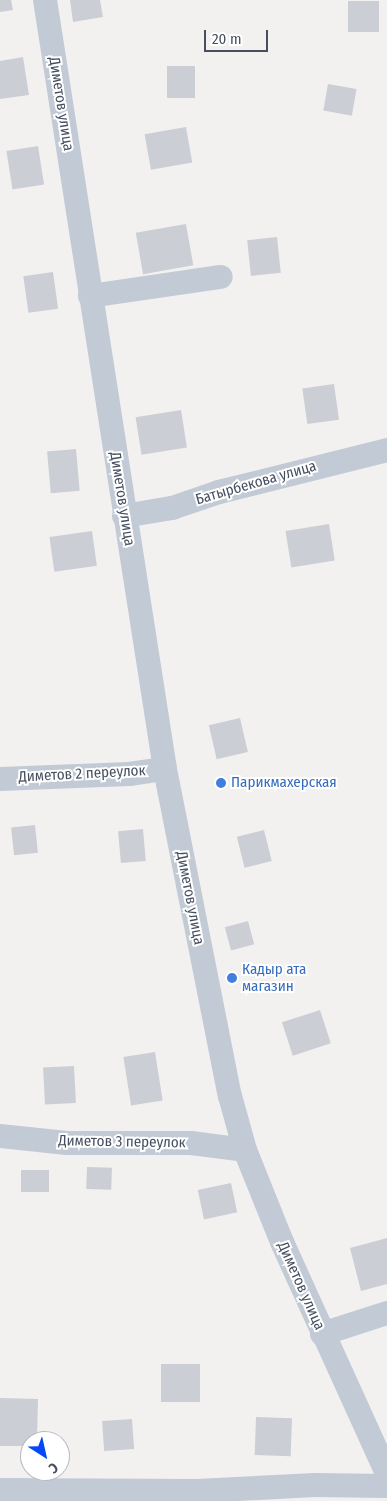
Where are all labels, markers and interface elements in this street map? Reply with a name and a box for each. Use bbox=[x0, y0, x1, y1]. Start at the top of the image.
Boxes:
scale bar bbox=[207, 20, 271, 52]
text: 20 m bbox=[212, 30, 242, 48]
street label: Диметов улица bbox=[45, 56, 77, 152]
street label: Диметов улица bbox=[106, 451, 138, 547]
street label: Батырбекова улица bbox=[194, 457, 318, 509]
street label: Диметов 2 переулок bbox=[18, 762, 146, 786]
place label: Парикмахерская bbox=[231, 774, 337, 792]
marker: Парикмахерская bbox=[215, 777, 227, 789]
street label: Диметов улица bbox=[172, 850, 208, 946]
place label: Кадыр ата магазин bbox=[242, 960, 306, 995]
marker: Кадыр ата магазин bbox=[226, 972, 238, 984]
street label: Диметов 3 переулок bbox=[58, 1132, 186, 1152]
street label: Диметов улица bbox=[273, 1239, 329, 1333]
north arrow bbox=[20, 1431, 70, 1481]
text: С bbox=[45, 1459, 61, 1477]

